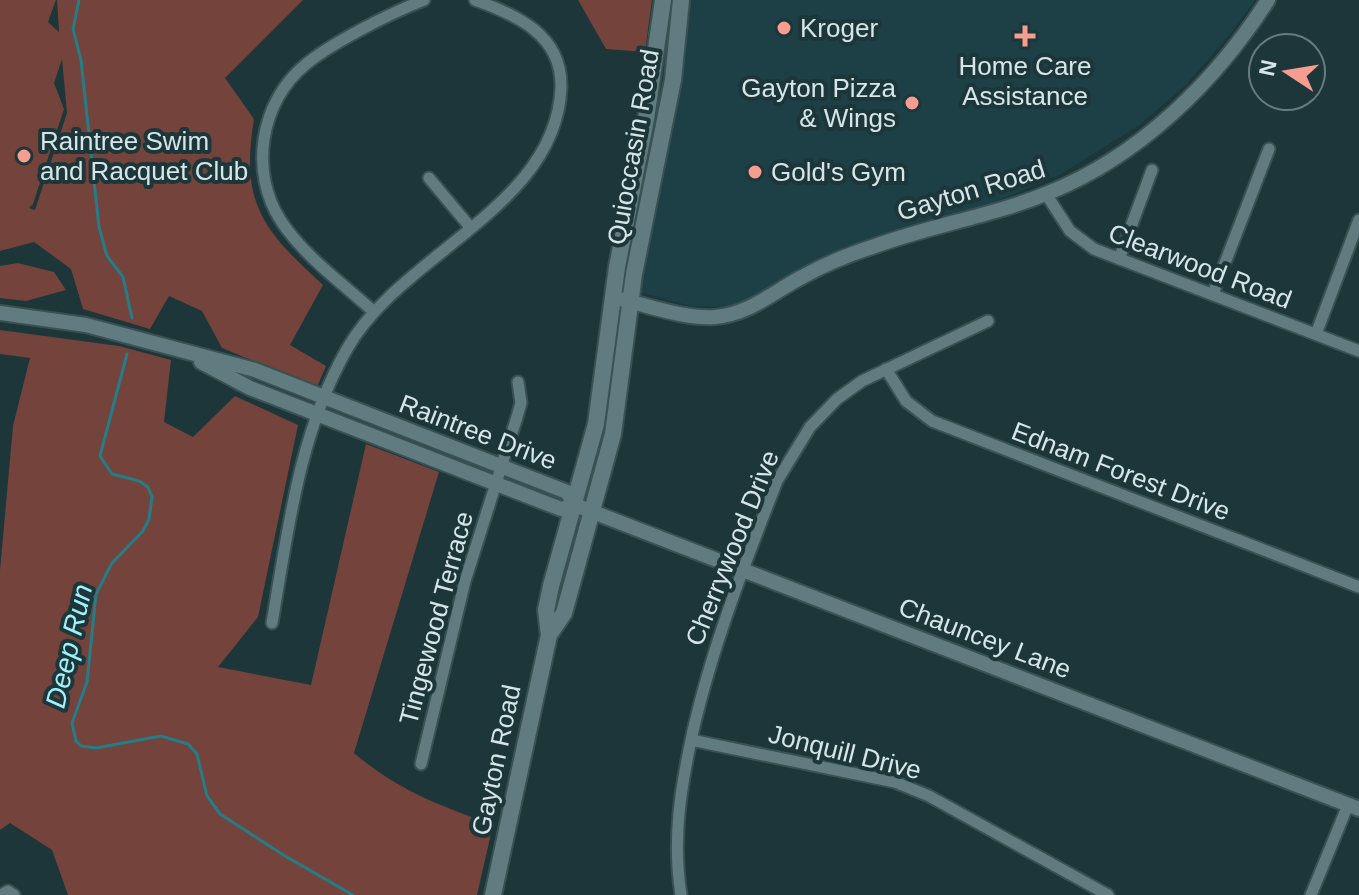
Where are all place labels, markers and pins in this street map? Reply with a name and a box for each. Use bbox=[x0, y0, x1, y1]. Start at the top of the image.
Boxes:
place label: Kroger bbox=[800, 13, 878, 43]
marker: Kroger bbox=[775, 19, 793, 37]
marker: Home Care Assistance bbox=[1014, 25, 1036, 47]
place label: Home Care Assistance bbox=[959, 51, 1091, 111]
place label: Gayton Pizza & Wings bbox=[741, 73, 897, 133]
marker: Gayton Pizza & Wings bbox=[903, 94, 921, 112]
place label: Raintree Swim and Racquet Club bbox=[40, 126, 248, 186]
marker: Raintree Swim and Racquet Club bbox=[15, 147, 33, 165]
place label: Gold's Gym bbox=[771, 157, 906, 187]
marker: Gold's Gym bbox=[746, 163, 764, 181]

